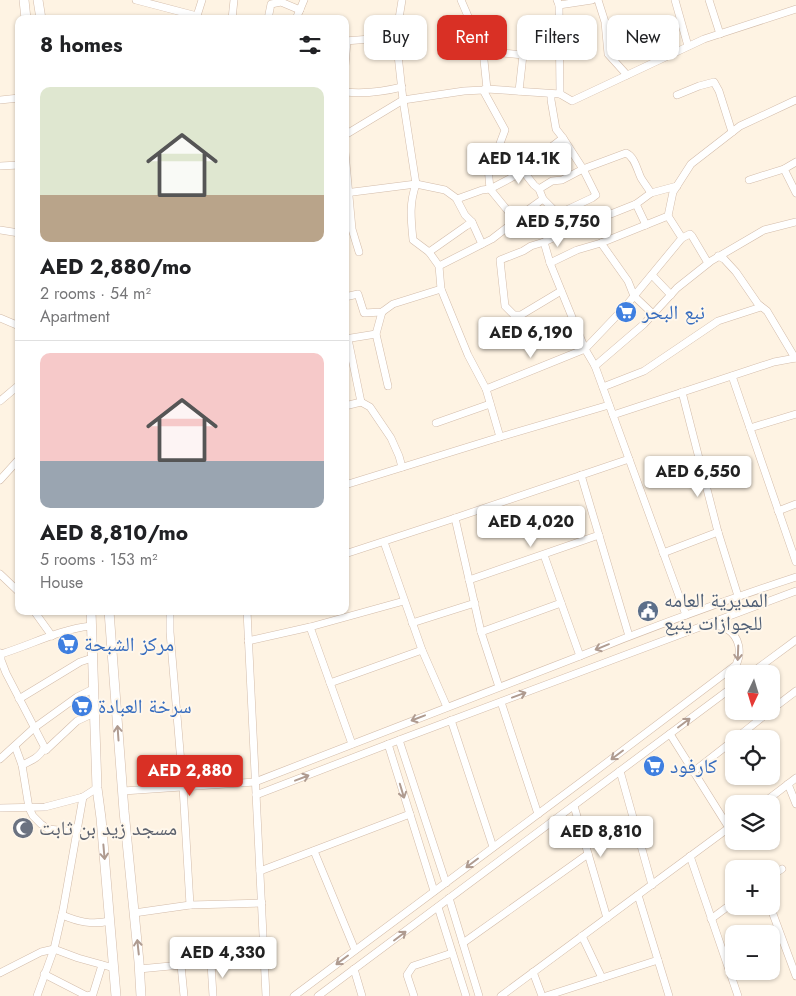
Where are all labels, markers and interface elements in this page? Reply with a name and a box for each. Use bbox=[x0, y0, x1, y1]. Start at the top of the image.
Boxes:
chip: Buy bbox=[364, 15, 427, 60]
chip: Rent bbox=[437, 15, 507, 60]
chip: Filters bbox=[517, 15, 597, 60]
chip: New bbox=[607, 15, 679, 60]
text: 8 homes bbox=[40, 30, 123, 60]
icon: filters bbox=[296, 31, 324, 59]
icon: home bbox=[137, 120, 227, 210]
pin: AED 14.1K bbox=[462, 142, 576, 185]
text: AED 14.1K bbox=[478, 147, 560, 170]
pin: AED 5,750 bbox=[501, 206, 615, 248]
text: AED 5,750 bbox=[516, 210, 600, 233]
text: AED 2,880/mo bbox=[40, 252, 192, 282]
text: 2 rooms · 54 m² bbox=[40, 282, 151, 305]
place label: نبع البحر bbox=[641, 298, 705, 327]
supermarket icon: نبع البحر bbox=[614, 300, 638, 324]
text: Apartment bbox=[40, 305, 110, 328]
pin: AED 6,190 bbox=[474, 316, 588, 359]
text: AED 6,190 bbox=[489, 321, 573, 344]
icon: home bbox=[137, 385, 227, 475]
pin: AED 6,550 bbox=[641, 456, 755, 498]
text: AED 6,550 bbox=[655, 460, 741, 483]
pin: AED 4,020 bbox=[474, 506, 588, 548]
text: AED 4,020 bbox=[488, 510, 574, 533]
text: AED 8,810/mo bbox=[40, 518, 188, 548]
text: 5 rooms · 153 m² bbox=[40, 548, 158, 571]
text: House bbox=[40, 571, 83, 594]
place label: المديرية العامه للجوازات ينبع bbox=[664, 586, 768, 638]
public building icon: المديرية العامه للجوازات ينبع bbox=[636, 599, 660, 623]
place label: مركز الشبحة bbox=[84, 630, 174, 659]
supermarket icon: مركز الشبحة bbox=[56, 632, 80, 656]
one-way arrow bbox=[595, 642, 610, 652]
one-way arrow bbox=[733, 644, 743, 661]
north arrow bbox=[725, 665, 780, 720]
map controls bbox=[725, 665, 780, 980]
one-way arrow bbox=[511, 690, 526, 699]
place label: سرخة العبادة bbox=[98, 692, 192, 721]
supermarket icon: سرخة العبادة bbox=[70, 694, 94, 718]
one-way arrow bbox=[411, 714, 426, 723]
one-way arrow bbox=[677, 718, 691, 728]
one-way arrow bbox=[114, 725, 123, 741]
button: locate bbox=[725, 730, 780, 785]
one-way arrow bbox=[610, 750, 623, 761]
place label: كارفود bbox=[670, 752, 717, 781]
pin: AED 2,880 bbox=[133, 754, 247, 797]
supermarket icon: كارفود bbox=[642, 754, 666, 778]
text: AED 2,880 bbox=[148, 759, 232, 782]
one-way arrow bbox=[294, 772, 309, 781]
one-way arrow bbox=[398, 782, 408, 798]
button: layers bbox=[725, 795, 780, 850]
place label: مسجد زيد بن ثابت bbox=[39, 814, 177, 843]
mosque icon: مسجد زيد بن ثابت bbox=[11, 816, 35, 840]
pin: AED 8,810 bbox=[544, 816, 658, 858]
text: AED 8,810 bbox=[560, 820, 642, 843]
one-way arrow bbox=[99, 844, 108, 860]
one-way arrow bbox=[465, 858, 479, 868]
button: + bbox=[725, 860, 780, 915]
button: − bbox=[725, 925, 780, 980]
one-way arrow bbox=[393, 930, 406, 941]
pin: AED 4,330 bbox=[166, 936, 280, 979]
one-way arrow bbox=[133, 940, 142, 956]
text: AED 4,330 bbox=[181, 941, 265, 964]
one-way arrow bbox=[335, 955, 349, 965]

